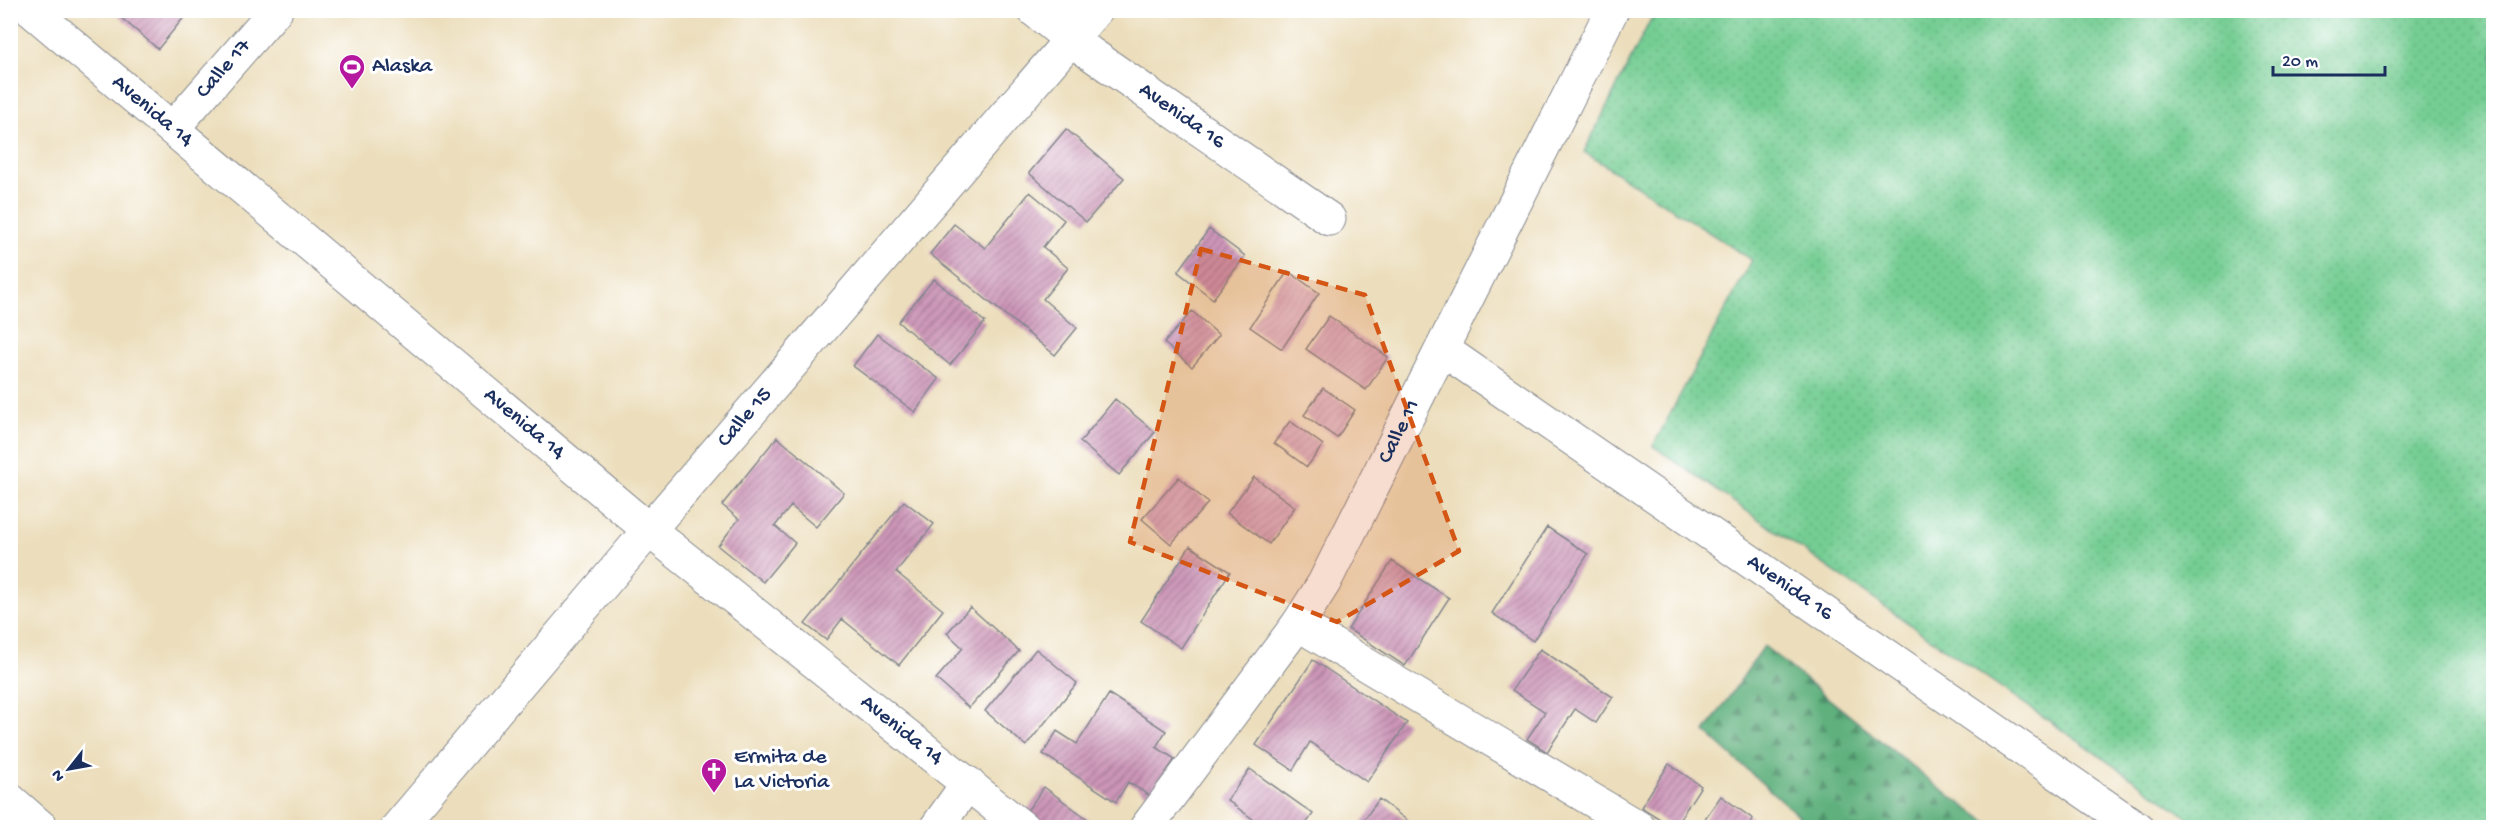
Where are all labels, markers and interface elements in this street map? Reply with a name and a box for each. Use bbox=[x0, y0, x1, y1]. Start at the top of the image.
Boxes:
street label: Calle 17 bbox=[191, 34, 258, 104]
scale bar bbox=[2273, 39, 2386, 77]
sports icon: Alaska bbox=[337, 52, 367, 90]
text: 20 m bbox=[2282, 52, 2318, 73]
place label: Alaska bbox=[372, 54, 433, 80]
street label: Avenida 14 bbox=[106, 70, 199, 154]
street label: Avenida 16 bbox=[1133, 78, 1230, 156]
street label: Avenida 14 bbox=[478, 383, 570, 467]
street label: Calle 15 bbox=[712, 383, 778, 453]
street label: Calle 11 bbox=[1373, 396, 1427, 468]
street label: Avenida 16 bbox=[1741, 549, 1839, 628]
street label: Avenida 14 bbox=[854, 690, 948, 772]
north arrow bbox=[39, 739, 99, 799]
place label: Ermita de La Victoria bbox=[734, 745, 830, 796]
church icon: Ermita de La Victoria bbox=[699, 756, 729, 794]
text: N bbox=[48, 765, 70, 784]

